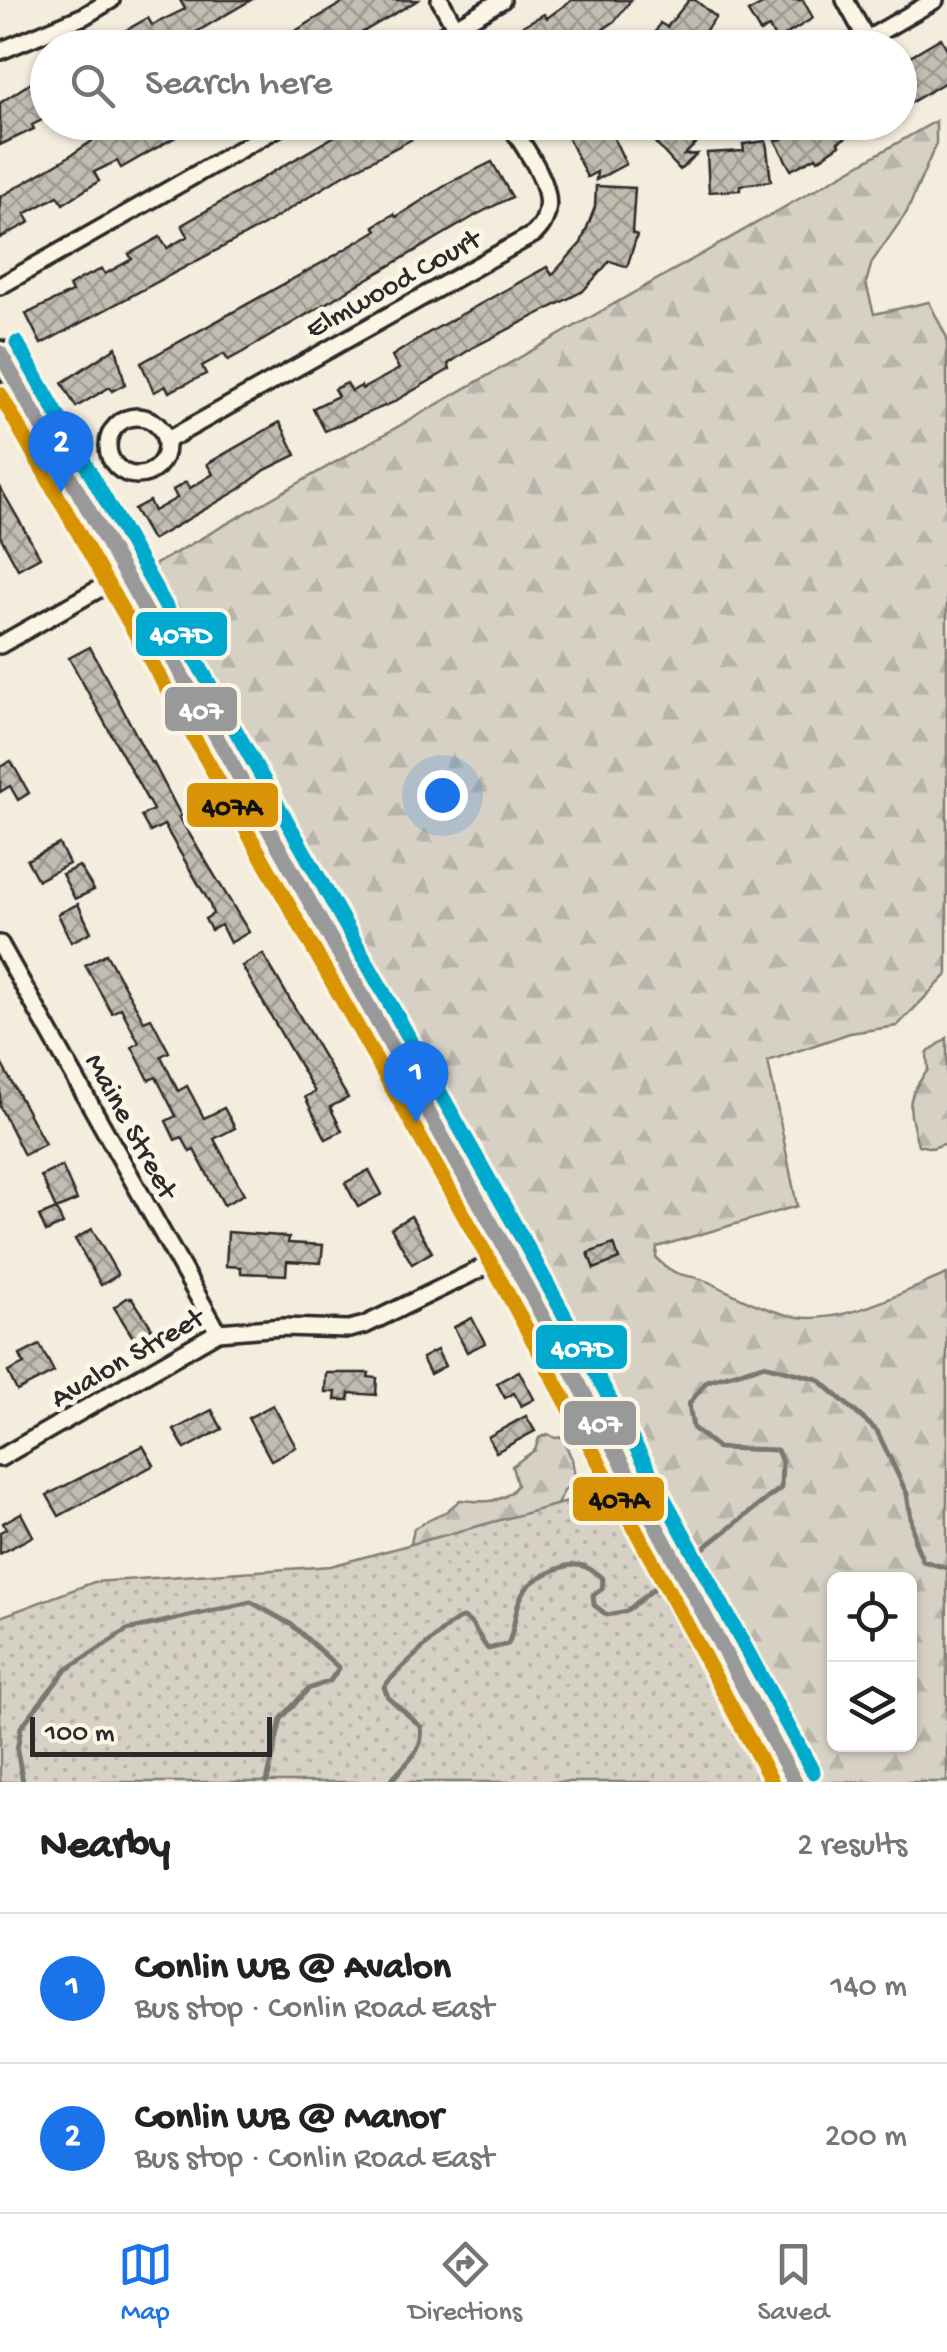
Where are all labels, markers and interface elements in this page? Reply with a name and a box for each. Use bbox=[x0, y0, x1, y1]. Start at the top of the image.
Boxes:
search box bbox=[30, 30, 917, 140]
icon: search bbox=[65, 58, 120, 113]
text: Search here bbox=[145, 63, 332, 107]
street label: Elmwood Court bbox=[301, 222, 490, 348]
pin: 2 bbox=[28, 410, 94, 493]
line badge: 407D bbox=[134, 610, 229, 658]
text: 407D bbox=[149, 621, 213, 654]
line badge: 407 bbox=[163, 685, 239, 733]
text: 407 bbox=[178, 697, 224, 730]
your location bbox=[417, 770, 468, 821]
line badge: 407A bbox=[185, 781, 280, 829]
text: 407A bbox=[201, 793, 265, 826]
pin: 1 bbox=[384, 1040, 448, 1123]
street label: Maine Street bbox=[75, 1048, 185, 1208]
street label: Avalon Street bbox=[45, 1301, 213, 1418]
line badge: 407D bbox=[534, 1323, 629, 1371]
text: 407D bbox=[550, 1335, 614, 1368]
line badge: 407 bbox=[562, 1399, 638, 1447]
text: 407 bbox=[577, 1410, 623, 1443]
line badge: 407A bbox=[571, 1475, 666, 1523]
text: 407A bbox=[588, 1486, 652, 1519]
map controls bbox=[827, 1572, 917, 1752]
button: locate bbox=[827, 1572, 917, 1662]
button: layers bbox=[827, 1662, 917, 1752]
scale bar bbox=[30, 1712, 272, 1756]
text: 100 m bbox=[45, 1718, 115, 1751]
text: Nearby bbox=[40, 1823, 170, 1872]
text: 2 results bbox=[797, 1828, 907, 1866]
text: Conlin WB @ Avalon bbox=[135, 1947, 451, 1991]
text: 1 bbox=[66, 1969, 79, 2007]
text: 140 m bbox=[830, 1969, 907, 2007]
text: Bus stop · Conlin Road East bbox=[135, 1991, 494, 2029]
text: Conlin WB @ Manor bbox=[135, 2097, 443, 2141]
text: 2 bbox=[65, 2119, 80, 2157]
text: 200 m bbox=[825, 2119, 907, 2157]
text: Bus stop · Conlin Road East bbox=[135, 2141, 494, 2179]
tab: Map bbox=[118, 2237, 173, 2330]
tab: Directions bbox=[408, 2237, 522, 2330]
tab: Saved bbox=[757, 2237, 829, 2330]

